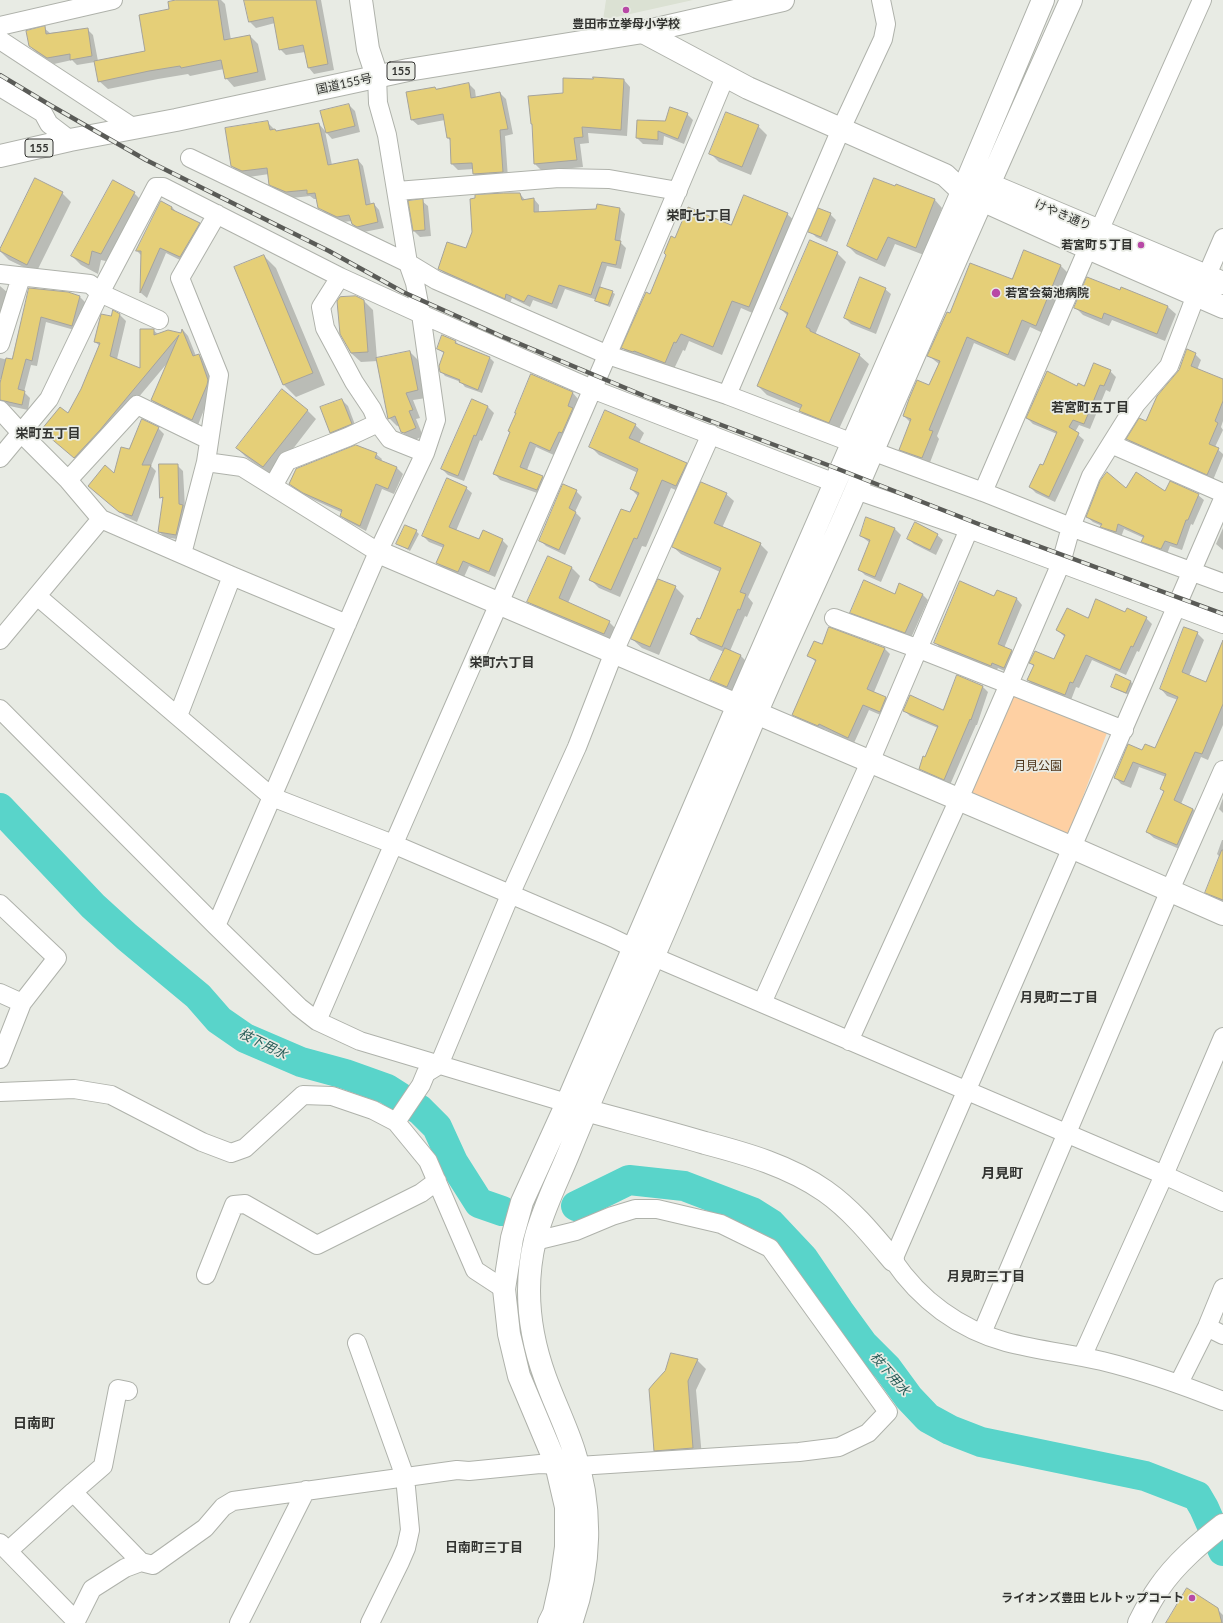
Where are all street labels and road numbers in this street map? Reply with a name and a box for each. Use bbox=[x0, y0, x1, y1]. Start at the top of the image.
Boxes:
road number: 155 bbox=[387, 62, 415, 80]
street label: 国道155号 bbox=[315, 71, 373, 97]
road number: 155 bbox=[25, 139, 53, 157]
street label: けやき通り bbox=[1033, 197, 1093, 233]

